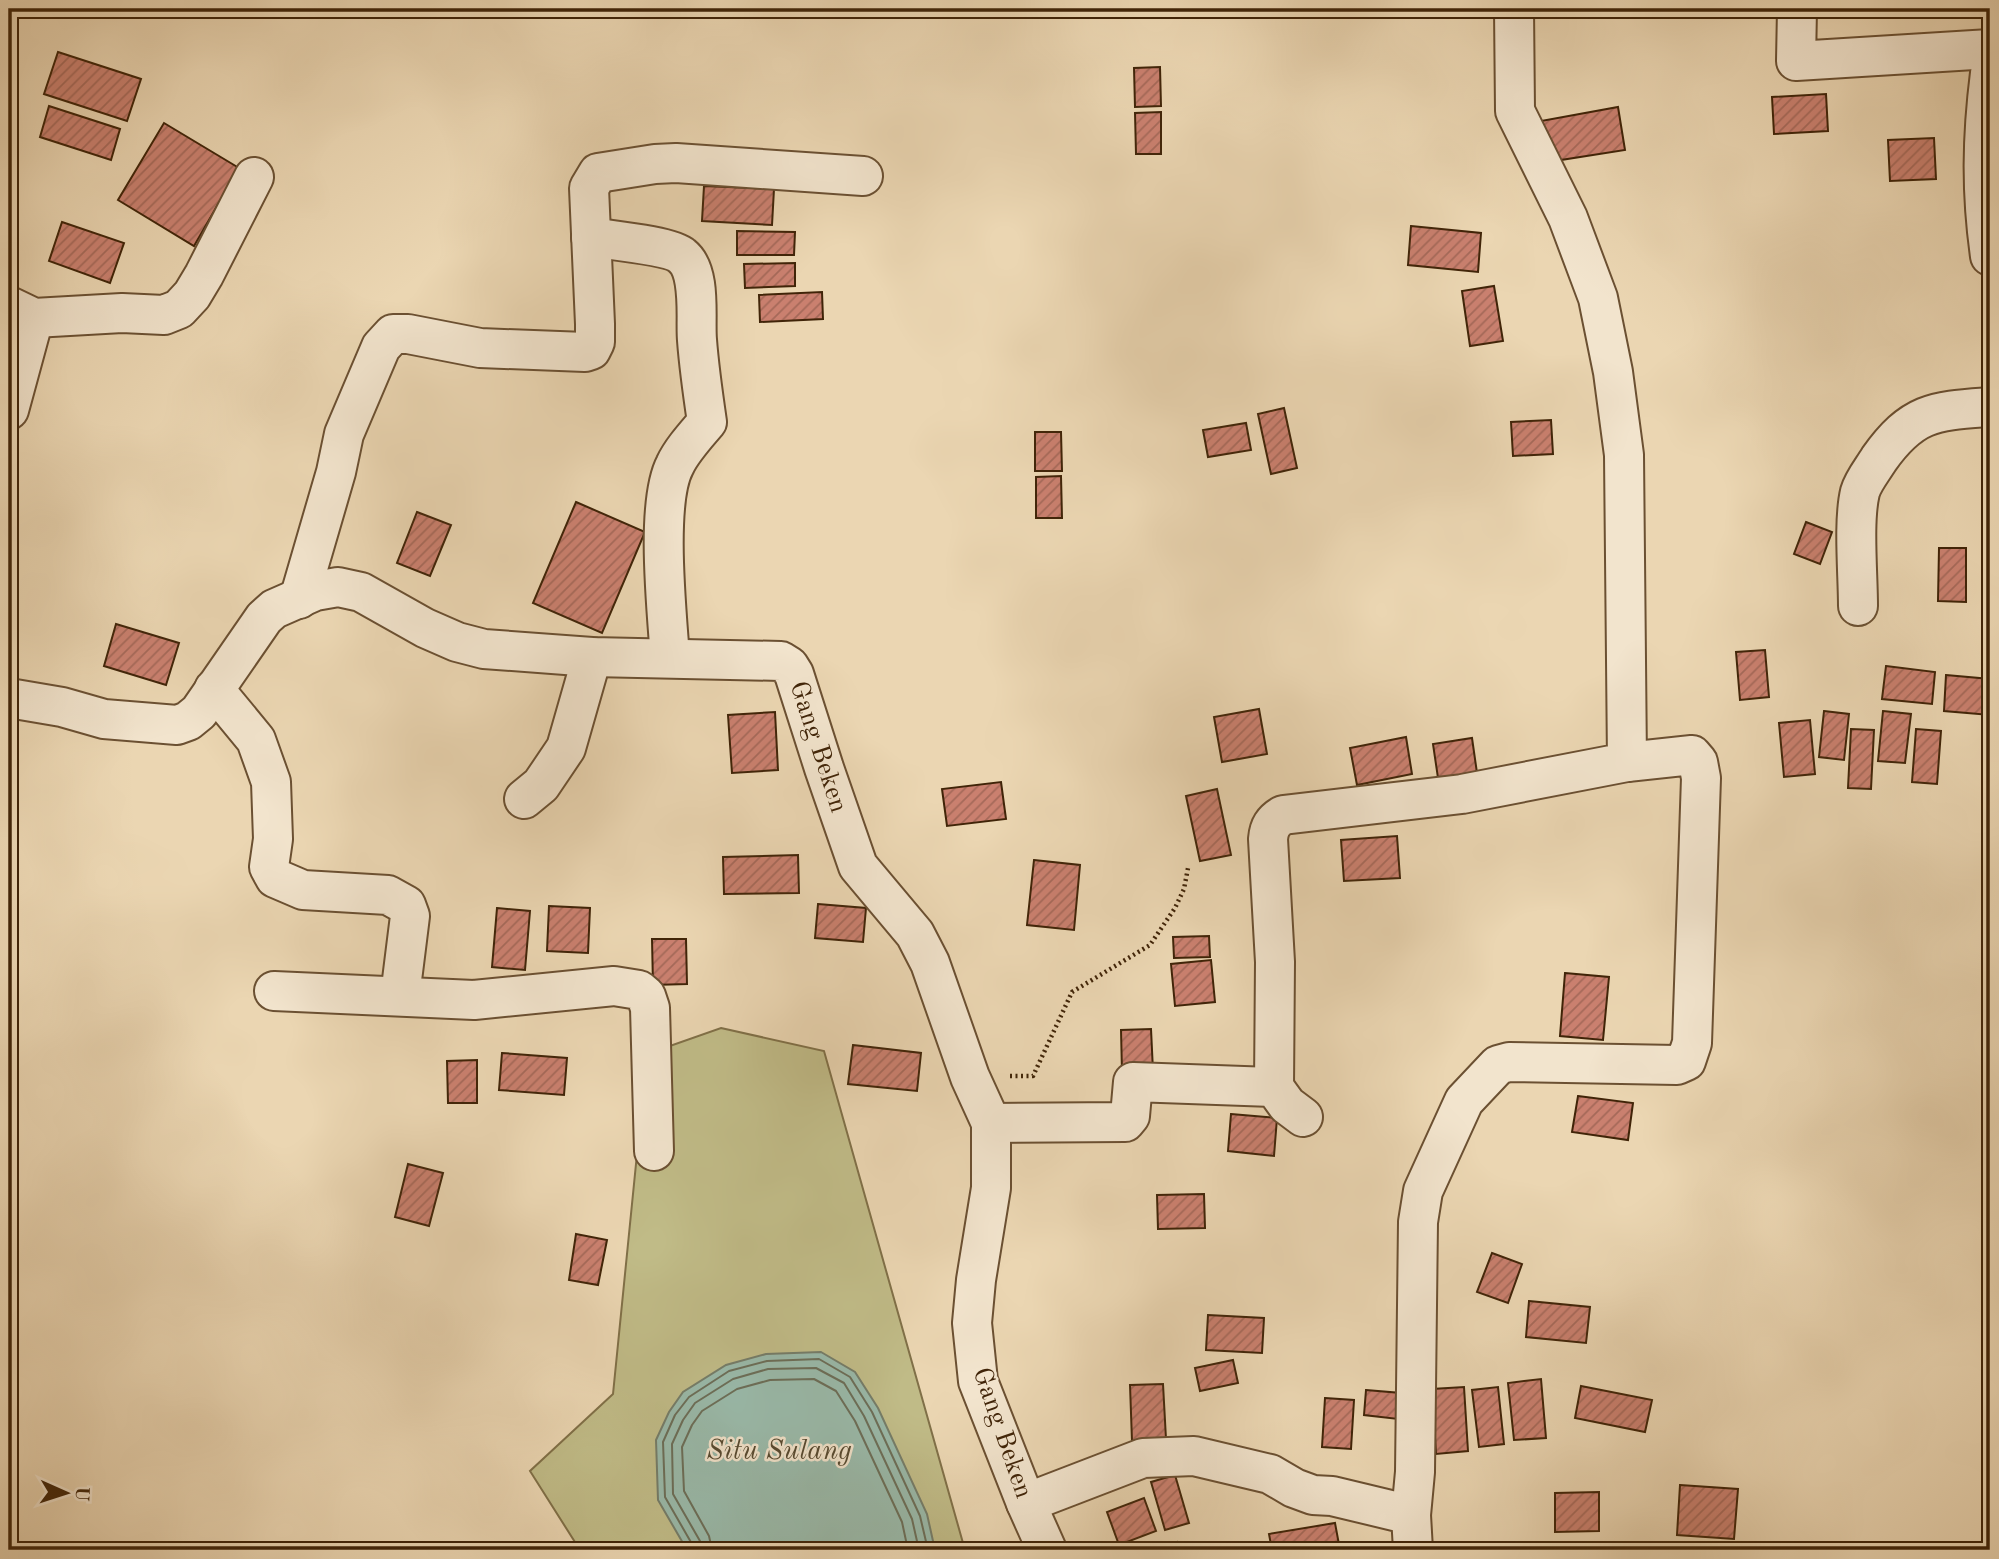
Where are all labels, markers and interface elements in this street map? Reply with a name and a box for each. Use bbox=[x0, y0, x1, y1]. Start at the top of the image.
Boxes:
street label: Gang Beken bbox=[785, 678, 851, 816]
street label: Gang Beken bbox=[968, 1364, 1036, 1502]
water label: Situ Sulang bbox=[706, 1438, 852, 1466]
north arrow bbox=[32, 1458, 102, 1528]
text: U bbox=[71, 1486, 90, 1502]

